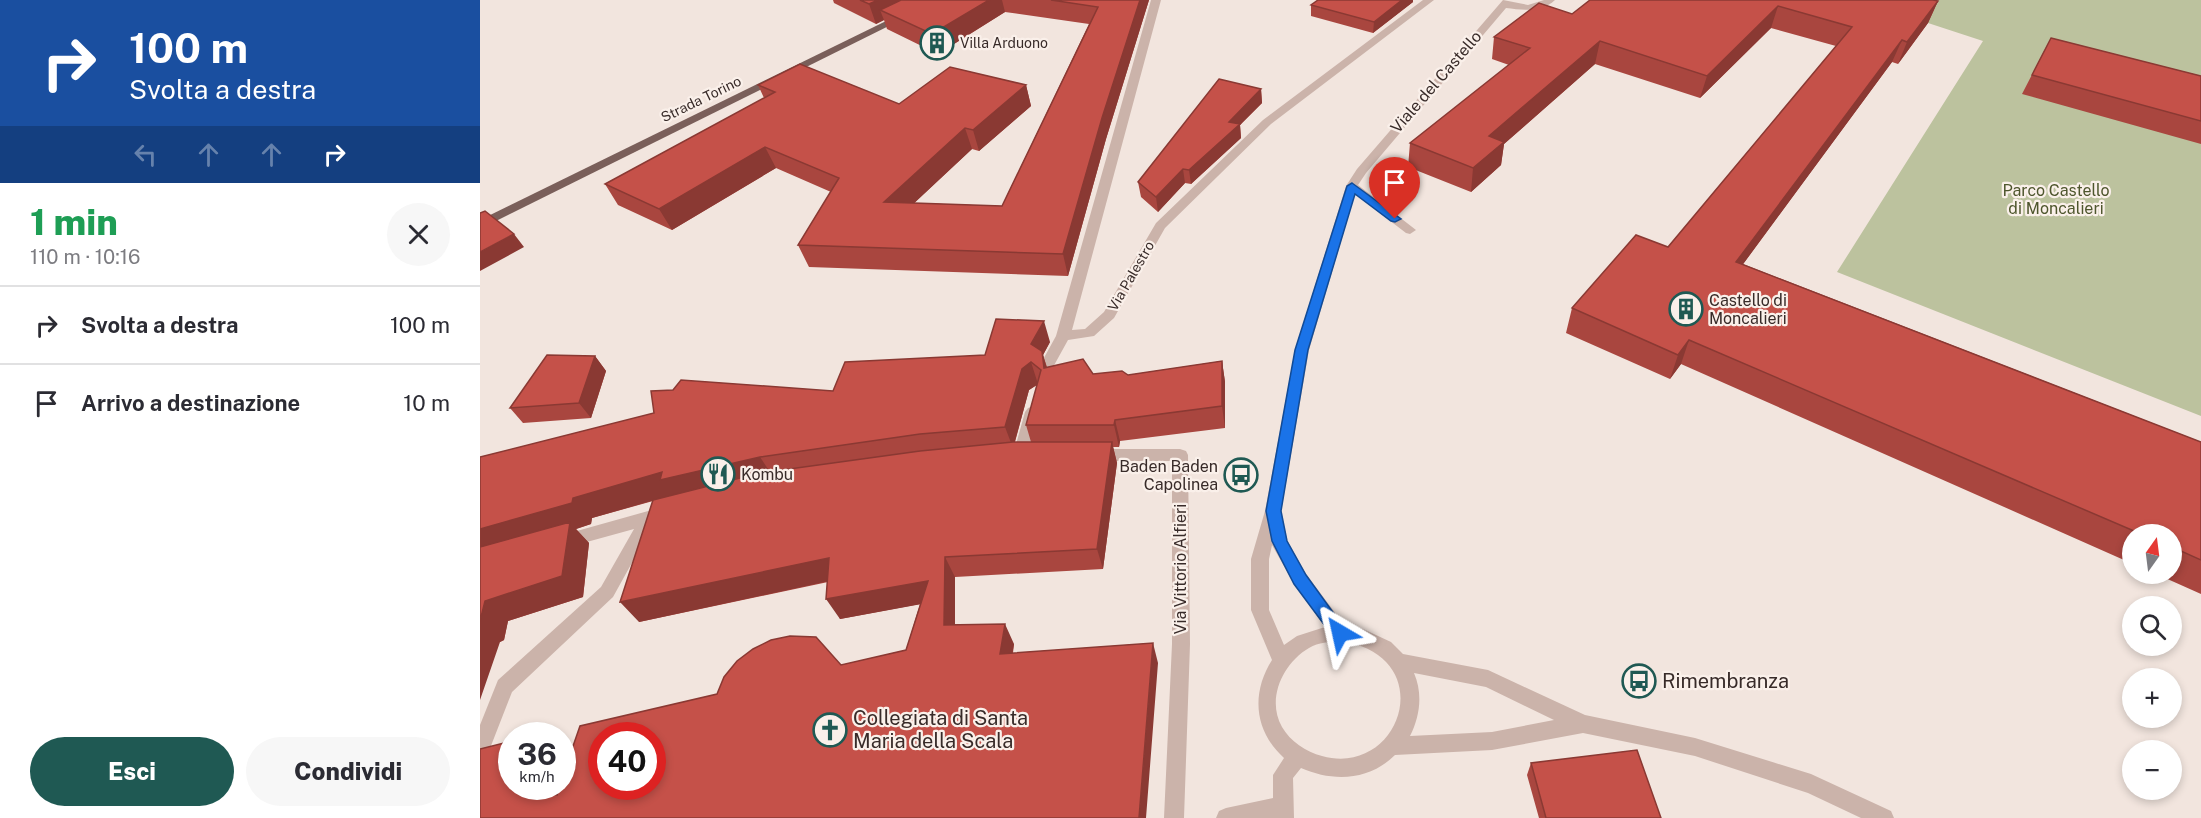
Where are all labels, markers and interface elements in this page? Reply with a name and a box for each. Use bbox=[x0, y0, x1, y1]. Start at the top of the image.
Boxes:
text: 100 m bbox=[129, 23, 248, 72]
icon: right bbox=[30, 24, 108, 102]
building icon: Villa Arduono bbox=[919, 25, 955, 61]
street label: Viale del Castello bbox=[1387, 27, 1485, 137]
place label: Villa Arduono bbox=[960, 35, 1048, 51]
text: Svolta a destra bbox=[129, 73, 316, 105]
street label: Strada Torino bbox=[658, 73, 744, 125]
icon: left bbox=[129, 138, 162, 171]
icon: ahead bbox=[192, 138, 225, 171]
icon: ahead bbox=[255, 138, 288, 171]
icon: right bbox=[318, 138, 351, 171]
pin bbox=[1369, 157, 1420, 219]
icon: arrive bbox=[1378, 166, 1411, 199]
park label: Parco Castello di Moncalieri bbox=[2002, 181, 2110, 218]
text: 1 min bbox=[30, 201, 118, 243]
button: close bbox=[387, 203, 450, 266]
street label: Via Palestro bbox=[1105, 238, 1157, 314]
text: 110 m · 10:16 bbox=[30, 245, 140, 269]
building icon: Castello di Moncalieri bbox=[1668, 291, 1704, 327]
place label: Castello di Moncalieri bbox=[1709, 291, 1787, 328]
icon: right bbox=[30, 309, 63, 342]
text: Svolta a destra bbox=[81, 312, 238, 338]
text: 100 m bbox=[390, 312, 450, 338]
icon: arrive bbox=[30, 387, 63, 420]
text: Arrivo a destinazione bbox=[81, 390, 300, 416]
text: 10 m bbox=[403, 390, 450, 416]
restaurant icon: Kombu bbox=[700, 456, 736, 492]
place label: Baden Baden Capolinea bbox=[1119, 457, 1218, 494]
bus stop icon: Baden Baden Capolinea bbox=[1223, 457, 1259, 493]
place label: Kombu bbox=[741, 465, 793, 484]
street label: Via Vittorio Alfieri bbox=[1171, 504, 1190, 634]
north arrow bbox=[2122, 524, 2182, 584]
map controls bbox=[2122, 524, 2182, 800]
button: search bbox=[2122, 596, 2182, 656]
position arrow bbox=[1308, 601, 1372, 665]
bus stop icon: Rimembranza bbox=[1621, 663, 1657, 699]
button: + bbox=[2122, 668, 2182, 728]
place label: Rimembranza bbox=[1662, 669, 1789, 693]
place label: Collegiata di Santa Maria della Scala bbox=[853, 706, 1028, 753]
church icon: Collegiata di Santa Maria della Scala bbox=[812, 712, 848, 748]
speed limit sign: 40 bbox=[588, 722, 666, 800]
text: 36 bbox=[517, 736, 557, 772]
button: Esci bbox=[30, 737, 234, 806]
button: Condividi bbox=[246, 737, 450, 806]
button: − bbox=[2122, 740, 2182, 800]
text: km/h bbox=[519, 768, 555, 785]

